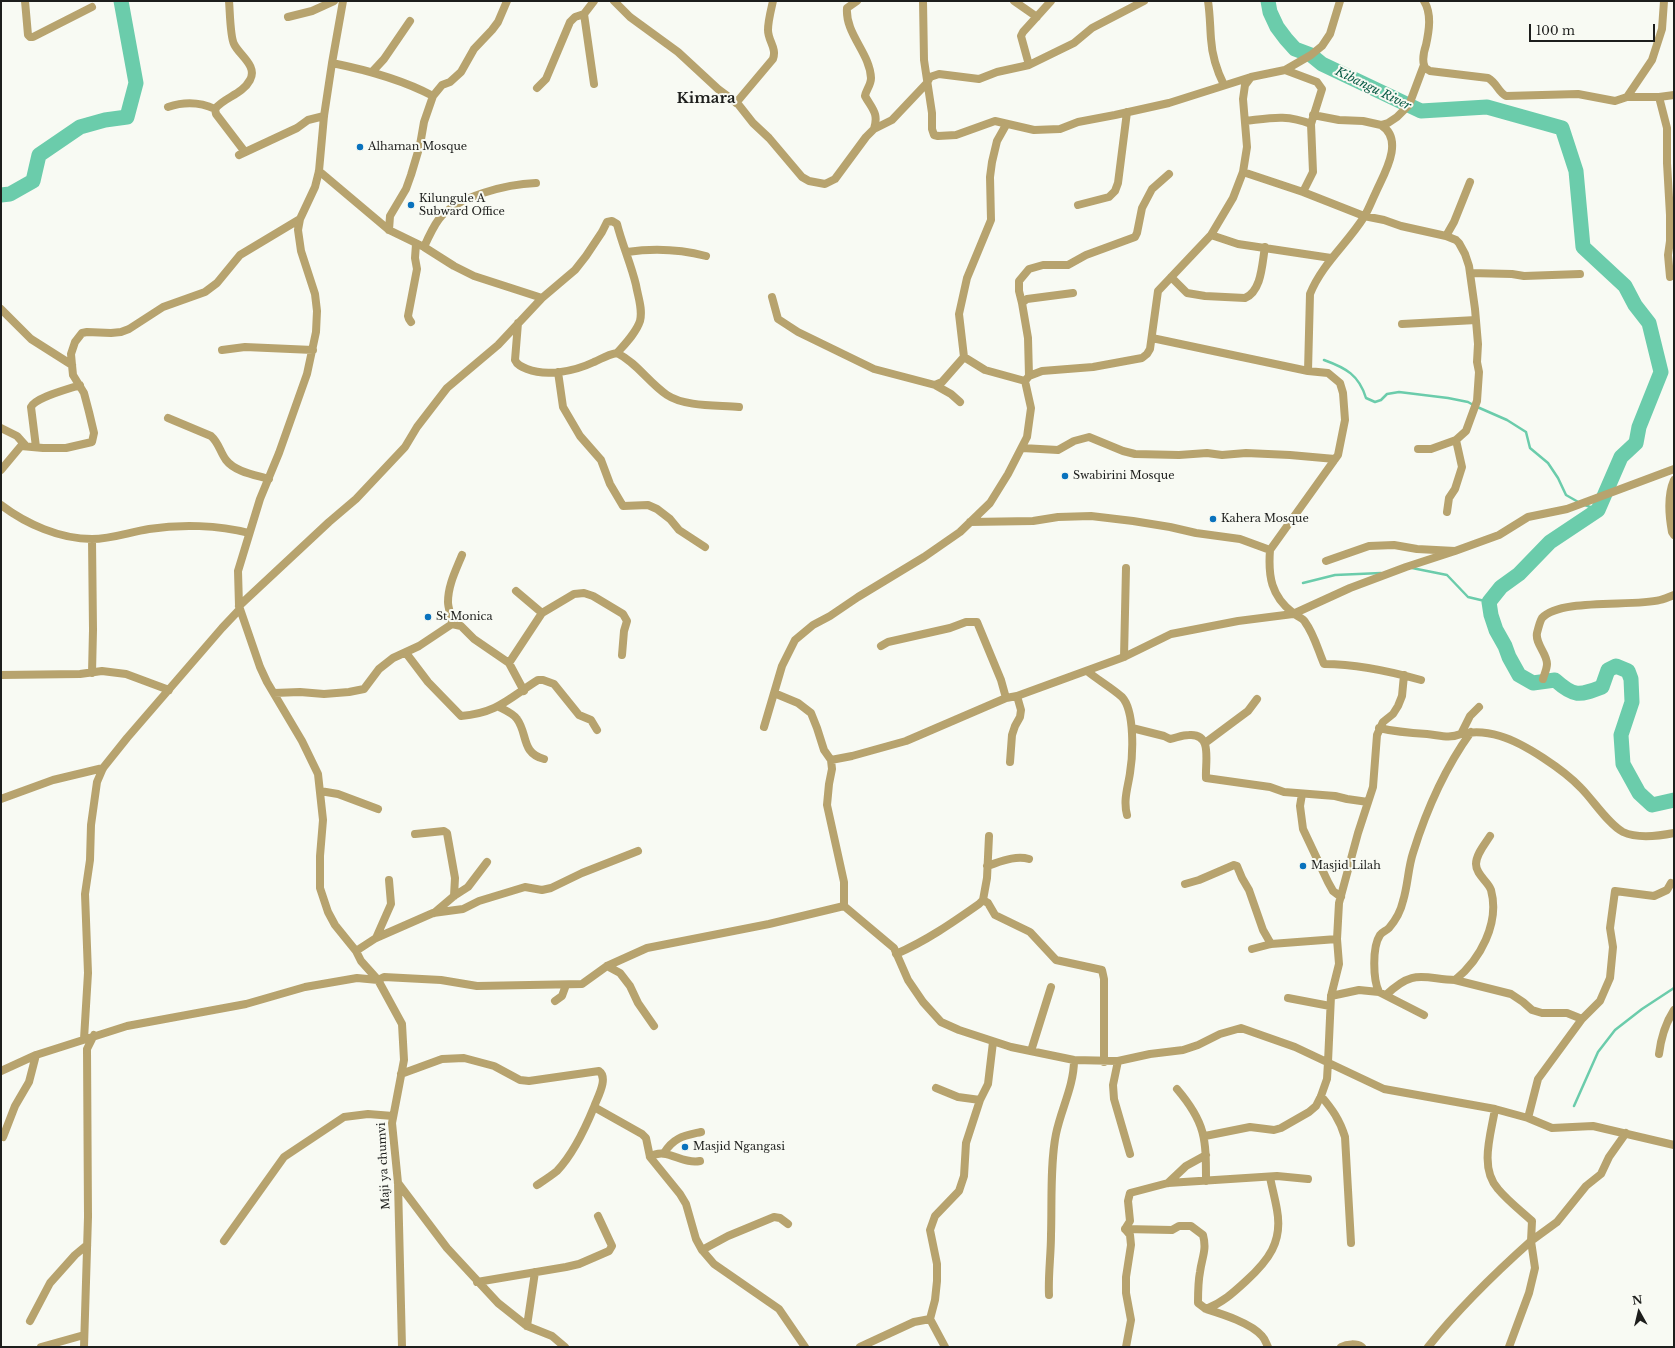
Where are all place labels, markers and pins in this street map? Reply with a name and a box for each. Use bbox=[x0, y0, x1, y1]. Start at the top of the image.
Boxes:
place label: Alhaman Mosque bbox=[368, 140, 467, 154]
marker: Alhaman Mosque bbox=[355, 142, 365, 152]
place label: Kilungule A Subward Office bbox=[419, 192, 505, 218]
marker: Kilungule A Subward Office bbox=[406, 200, 416, 210]
place label: Swabirini Mosque bbox=[1073, 469, 1174, 483]
marker: Swabirini Mosque bbox=[1060, 471, 1070, 481]
place label: Kahera Mosque bbox=[1221, 512, 1309, 526]
marker: Kahera Mosque bbox=[1208, 514, 1218, 524]
place label: St Monica bbox=[436, 610, 493, 624]
marker: St Monica bbox=[423, 612, 433, 622]
place label: Masjid Lilah bbox=[1311, 859, 1381, 873]
marker: Masjid Lilah bbox=[1298, 861, 1308, 871]
place label: Masjid Ngangasi bbox=[693, 1140, 785, 1154]
marker: Masjid Ngangasi bbox=[680, 1142, 690, 1152]

